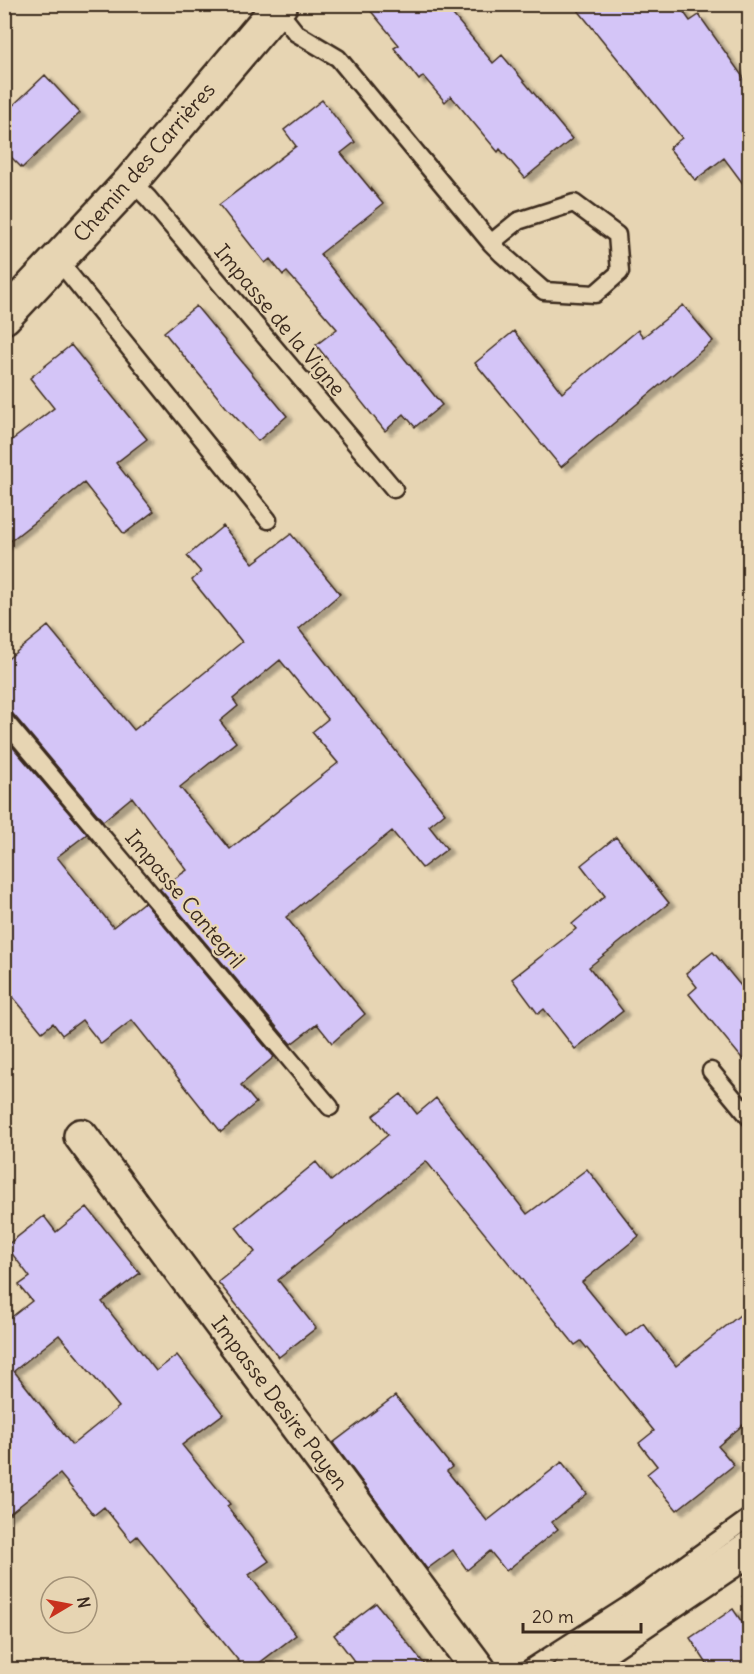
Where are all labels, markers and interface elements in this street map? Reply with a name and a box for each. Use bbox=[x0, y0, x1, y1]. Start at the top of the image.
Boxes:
street label: Chemin des Carrières bbox=[67, 76, 221, 248]
street label: Impasse de la Vigne bbox=[209, 239, 351, 401]
street label: Impasse Cantegril bbox=[119, 824, 251, 974]
street label: Impasse Desire Payen bbox=[206, 1311, 354, 1495]
north arrow bbox=[39, 1575, 99, 1635]
text: N bbox=[73, 1595, 95, 1610]
scale bar bbox=[523, 1596, 642, 1634]
text: 20 m bbox=[532, 1605, 574, 1628]

